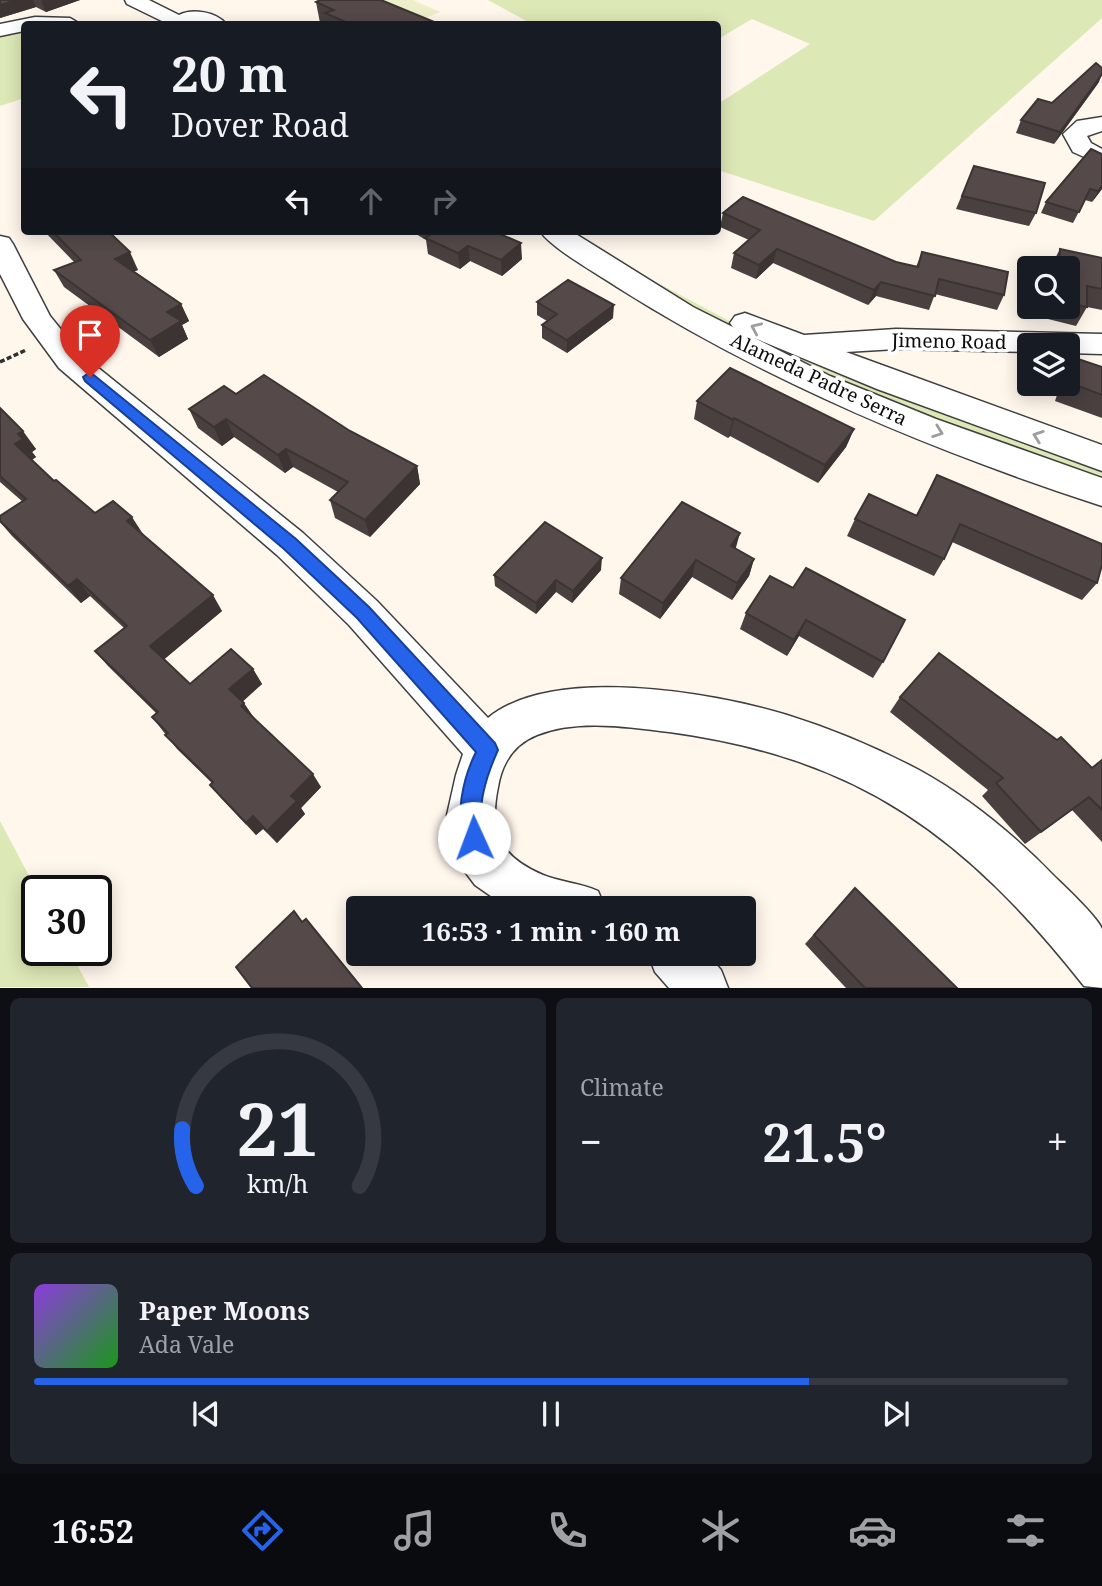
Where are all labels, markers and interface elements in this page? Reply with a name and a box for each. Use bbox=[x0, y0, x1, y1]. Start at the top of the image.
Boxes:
text: 20 m bbox=[171, 40, 287, 106]
icon: left bbox=[56, 49, 147, 140]
text: Dover Road bbox=[171, 103, 349, 146]
icon: left bbox=[279, 182, 317, 220]
icon: ahead bbox=[352, 182, 390, 220]
icon: right bbox=[425, 182, 463, 220]
map controls bbox=[1017, 256, 1080, 396]
button: search bbox=[1017, 256, 1080, 319]
pin bbox=[60, 305, 120, 377]
icon: arrive bbox=[71, 316, 109, 354]
one-way arrow bbox=[751, 322, 764, 336]
street label: Alameda Padre Serra bbox=[726, 327, 912, 431]
street label: Jimeno Road bbox=[890, 327, 1007, 355]
button: layers bbox=[1017, 333, 1080, 396]
one-way arrow bbox=[931, 423, 943, 437]
one-way arrow bbox=[1032, 430, 1044, 444]
position arrow bbox=[437, 801, 511, 875]
speed limit sign: 30 bbox=[21, 875, 112, 966]
text: 16:53 · 1 min · 160 m bbox=[421, 913, 681, 949]
text: Climate bbox=[580, 1071, 664, 1103]
text: 21 bbox=[237, 1079, 319, 1178]
text: 21.5° bbox=[762, 1106, 887, 1177]
text: − bbox=[580, 1115, 602, 1167]
text: + bbox=[1047, 1115, 1068, 1167]
text: km/h bbox=[247, 1166, 309, 1200]
text: Paper Moons bbox=[139, 1292, 310, 1328]
text: Ada Vale bbox=[139, 1328, 234, 1360]
icon: previous bbox=[187, 1395, 225, 1433]
icon: pause bbox=[532, 1395, 570, 1433]
icon: next bbox=[877, 1395, 915, 1433]
icon: directions bbox=[238, 1506, 287, 1555]
icon: music bbox=[390, 1506, 439, 1555]
icon: phone bbox=[543, 1506, 592, 1555]
icon: climate bbox=[696, 1506, 745, 1555]
icon: car bbox=[848, 1506, 897, 1555]
icon: filters bbox=[1001, 1506, 1050, 1555]
text: 16:52 bbox=[52, 1509, 134, 1552]

